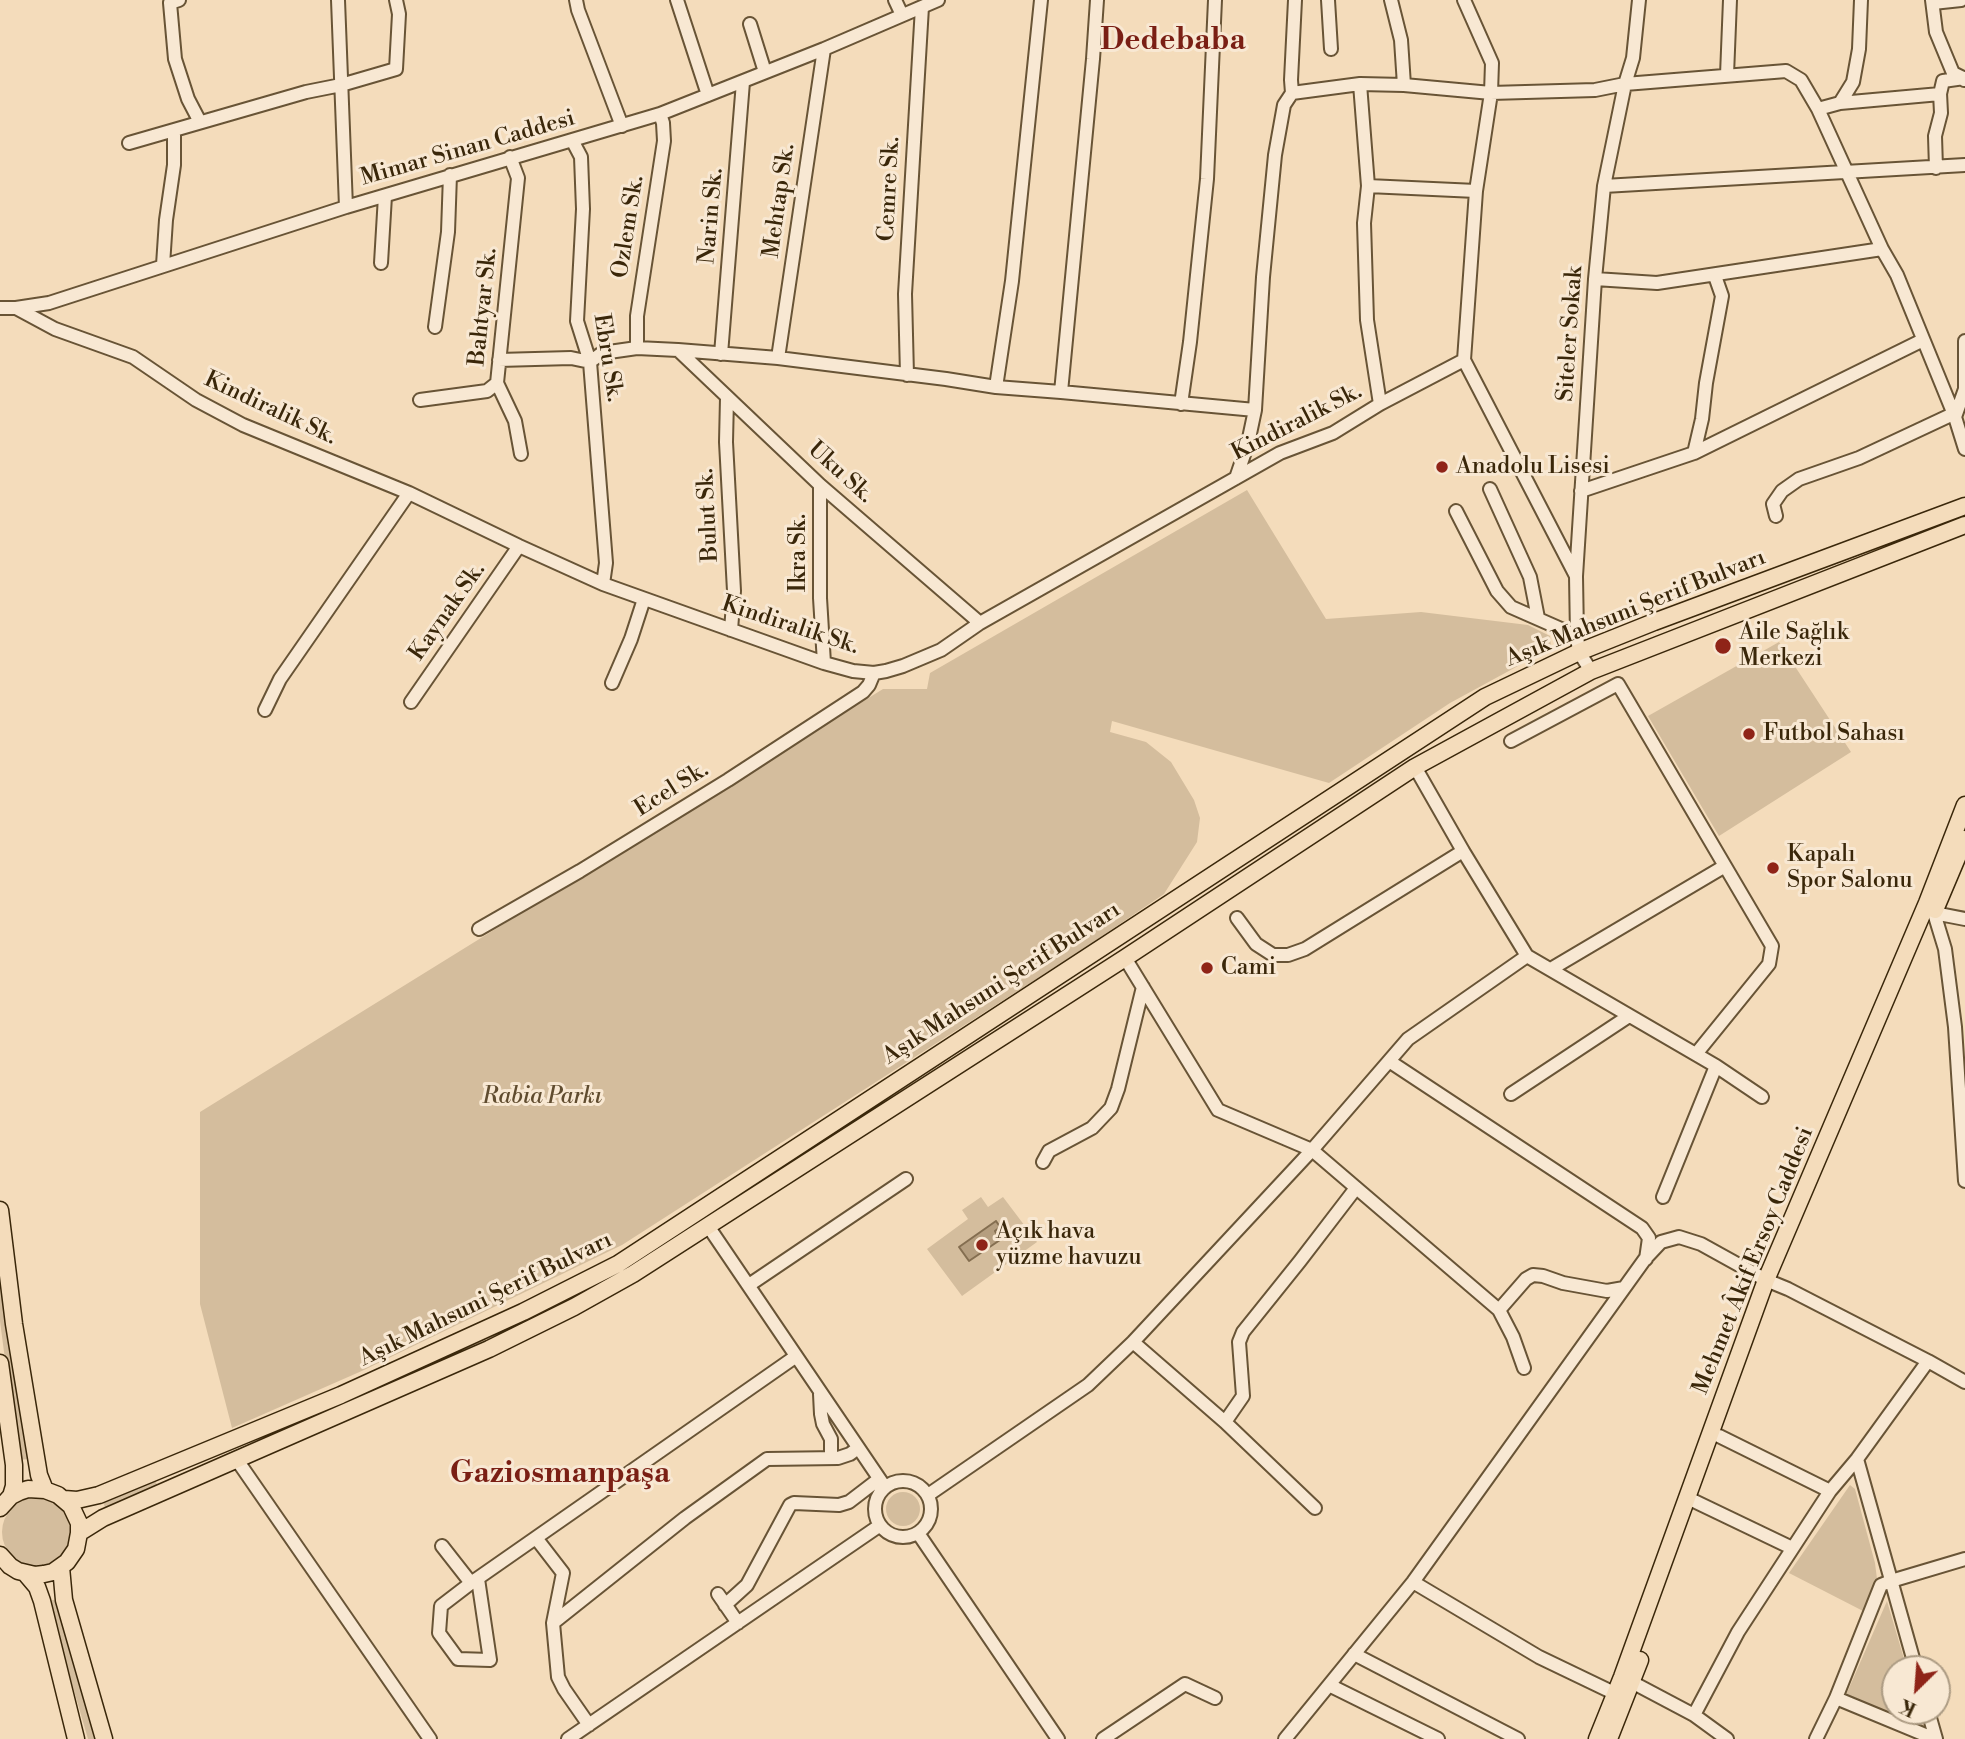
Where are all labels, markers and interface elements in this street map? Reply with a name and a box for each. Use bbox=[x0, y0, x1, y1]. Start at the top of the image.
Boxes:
district label: Dedebaba bbox=[1100, 24, 1246, 60]
street label: Mimar Sinan Caddesi bbox=[358, 105, 578, 193]
street label: Cemre Sk. bbox=[873, 136, 907, 242]
street label: Mehtap Sk. bbox=[758, 142, 802, 260]
street label: Narin Sk. bbox=[694, 167, 730, 265]
street label: Ozlem Sk. bbox=[607, 174, 651, 280]
street label: Bahtyar Sk. bbox=[464, 247, 504, 367]
street label: Siteler Sokak bbox=[1553, 265, 1589, 403]
street label: Ebru Sk. bbox=[586, 312, 628, 404]
street label: Kindiralik Sk. bbox=[199, 366, 341, 452]
street label: Kindiralik Sk. bbox=[1227, 378, 1367, 468]
street label: Uku Sk. bbox=[801, 436, 879, 510]
place label: Anadolu Lisesi bbox=[1456, 453, 1610, 481]
marker: Anadolu Lisesi bbox=[1434, 459, 1450, 475]
street label: Bulut Sk. bbox=[693, 468, 725, 562]
street label: Ikra Sk. bbox=[785, 514, 813, 592]
street label: Aşık Mahsuni Şerif Bulvarı bbox=[1502, 544, 1770, 674]
street label: Kaynak Sk. bbox=[404, 557, 492, 667]
street label: Kindiralik Sk. bbox=[718, 591, 862, 661]
place label: Aile Sağlık Merkezi bbox=[1739, 619, 1849, 673]
marker: Aile Sağlık Merkezi bbox=[1713, 636, 1733, 656]
place label: Futbol Sahası bbox=[1763, 720, 1905, 748]
marker: Futbol Sahası bbox=[1741, 726, 1757, 742]
street label: Ecel Sk. bbox=[630, 757, 714, 823]
place label: Kapalı Spor Salonu bbox=[1787, 841, 1912, 895]
marker: Kapalı Spor Salonu bbox=[1765, 860, 1781, 876]
street label: Aşık Mahsuni Şerif Bulvarı bbox=[878, 897, 1126, 1071]
place label: Cami bbox=[1221, 954, 1276, 982]
marker: Cami bbox=[1199, 960, 1215, 976]
park label: Rabia Parkı bbox=[482, 1083, 602, 1111]
street label: Mehmet Âkif Ersoy Caddesi bbox=[1688, 1123, 1820, 1399]
place label: Açık hava yüzme havuzu bbox=[996, 1218, 1142, 1272]
street label: Aşık Mahsuni Şerif Bulvarı bbox=[355, 1227, 617, 1373]
marker: Açık hava yüzme havuzu bbox=[974, 1237, 990, 1253]
district label: Gaziosmanpaşa bbox=[450, 1457, 670, 1493]
north arrow bbox=[1881, 1655, 1951, 1725]
text: K bbox=[1896, 1693, 1920, 1721]

